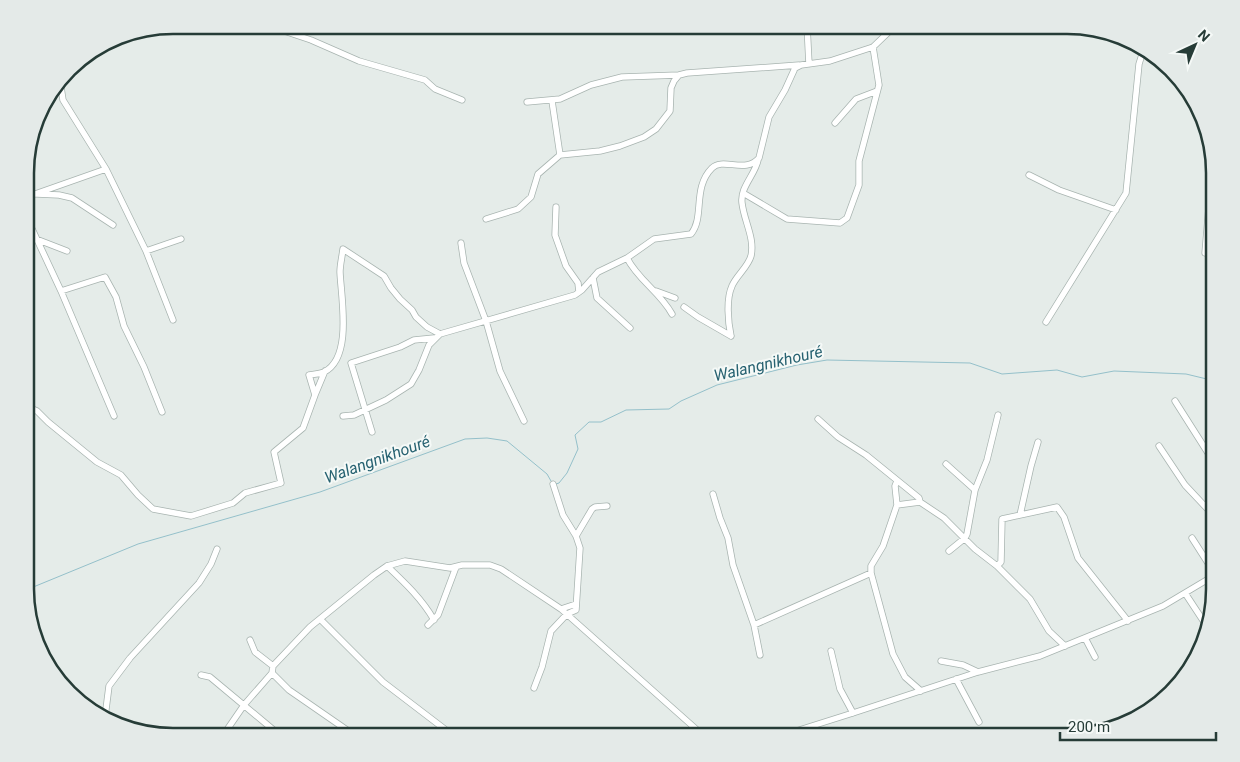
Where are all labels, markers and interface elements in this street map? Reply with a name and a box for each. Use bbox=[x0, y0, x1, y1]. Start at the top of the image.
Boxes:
north arrow bbox=[1170, 20, 1220, 70]
text: N bbox=[1195, 26, 1213, 45]
water label: Walangnikhouré bbox=[712, 342, 824, 385]
water label: Walangnikhouré bbox=[322, 432, 433, 487]
scale bar bbox=[1060, 710, 1216, 742]
text: 200 m bbox=[1068, 718, 1110, 736]

